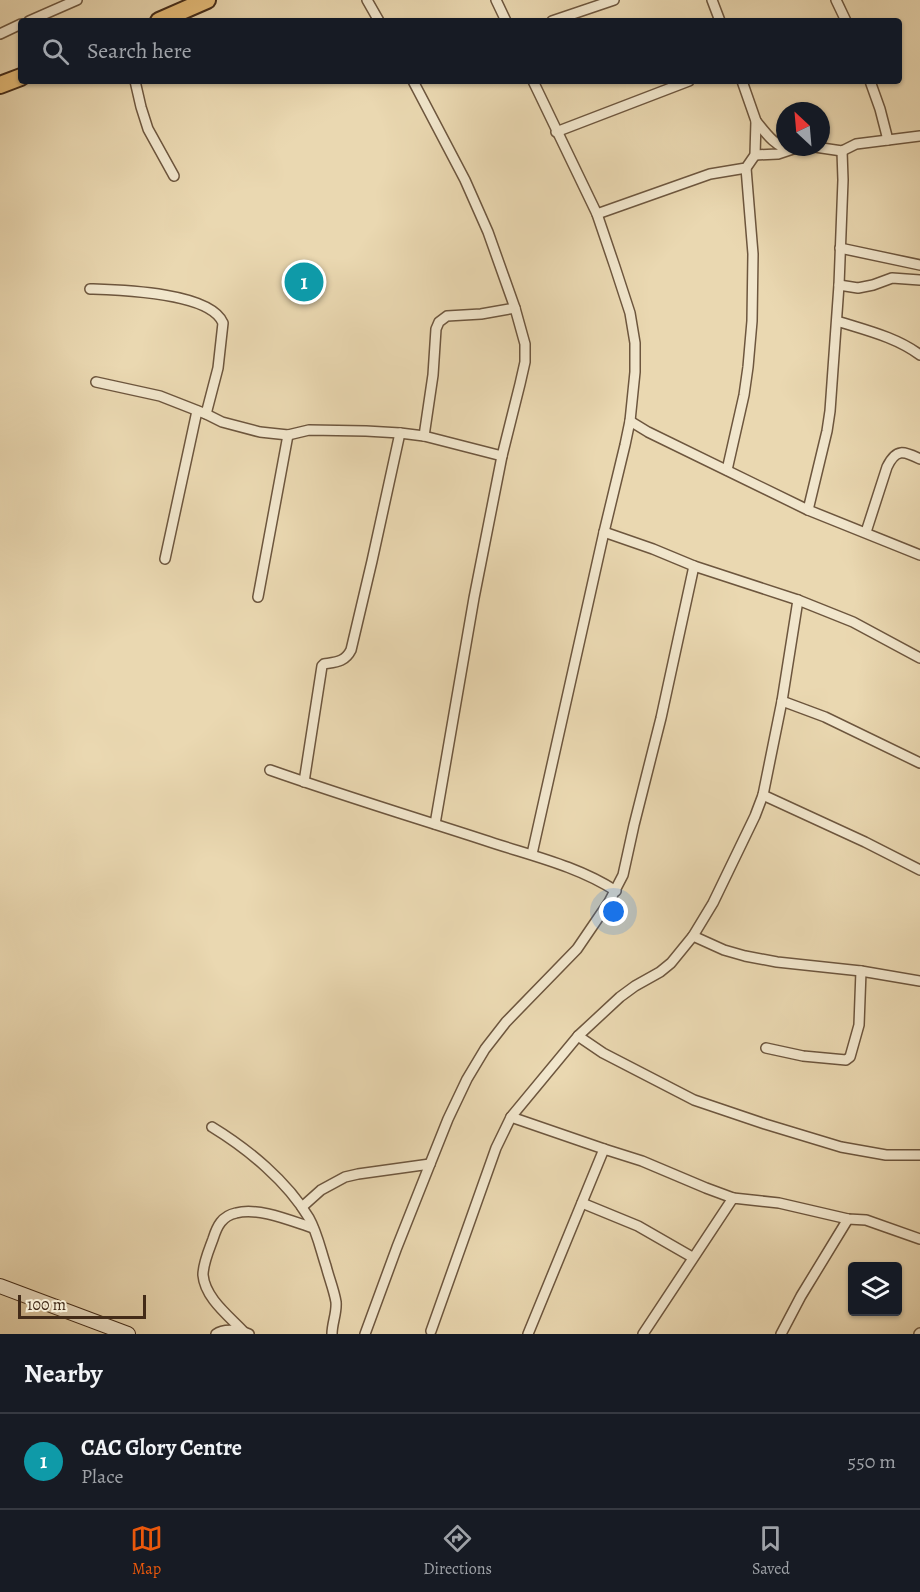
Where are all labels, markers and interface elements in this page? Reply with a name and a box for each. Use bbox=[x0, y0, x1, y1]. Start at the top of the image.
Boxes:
search box bbox=[18, 18, 902, 84]
icon: search bbox=[39, 35, 72, 68]
text: Search here bbox=[87, 36, 192, 66]
north arrow bbox=[776, 102, 830, 156]
pin: 1 bbox=[284, 260, 324, 304]
your location bbox=[599, 897, 628, 926]
map controls bbox=[848, 1262, 902, 1316]
button: layers bbox=[848, 1262, 902, 1316]
scale bar bbox=[18, 1292, 146, 1320]
text: 100 m bbox=[27, 1294, 66, 1316]
text: Nearby bbox=[24, 1356, 103, 1391]
text: CAC Glory Centre bbox=[81, 1433, 242, 1463]
text: 1 bbox=[40, 1448, 47, 1475]
text: 550 m bbox=[848, 1448, 896, 1475]
text: Place bbox=[81, 1463, 123, 1490]
tab: Map bbox=[130, 1522, 163, 1580]
tab: Directions bbox=[423, 1522, 492, 1580]
tab: Saved bbox=[752, 1522, 790, 1580]

